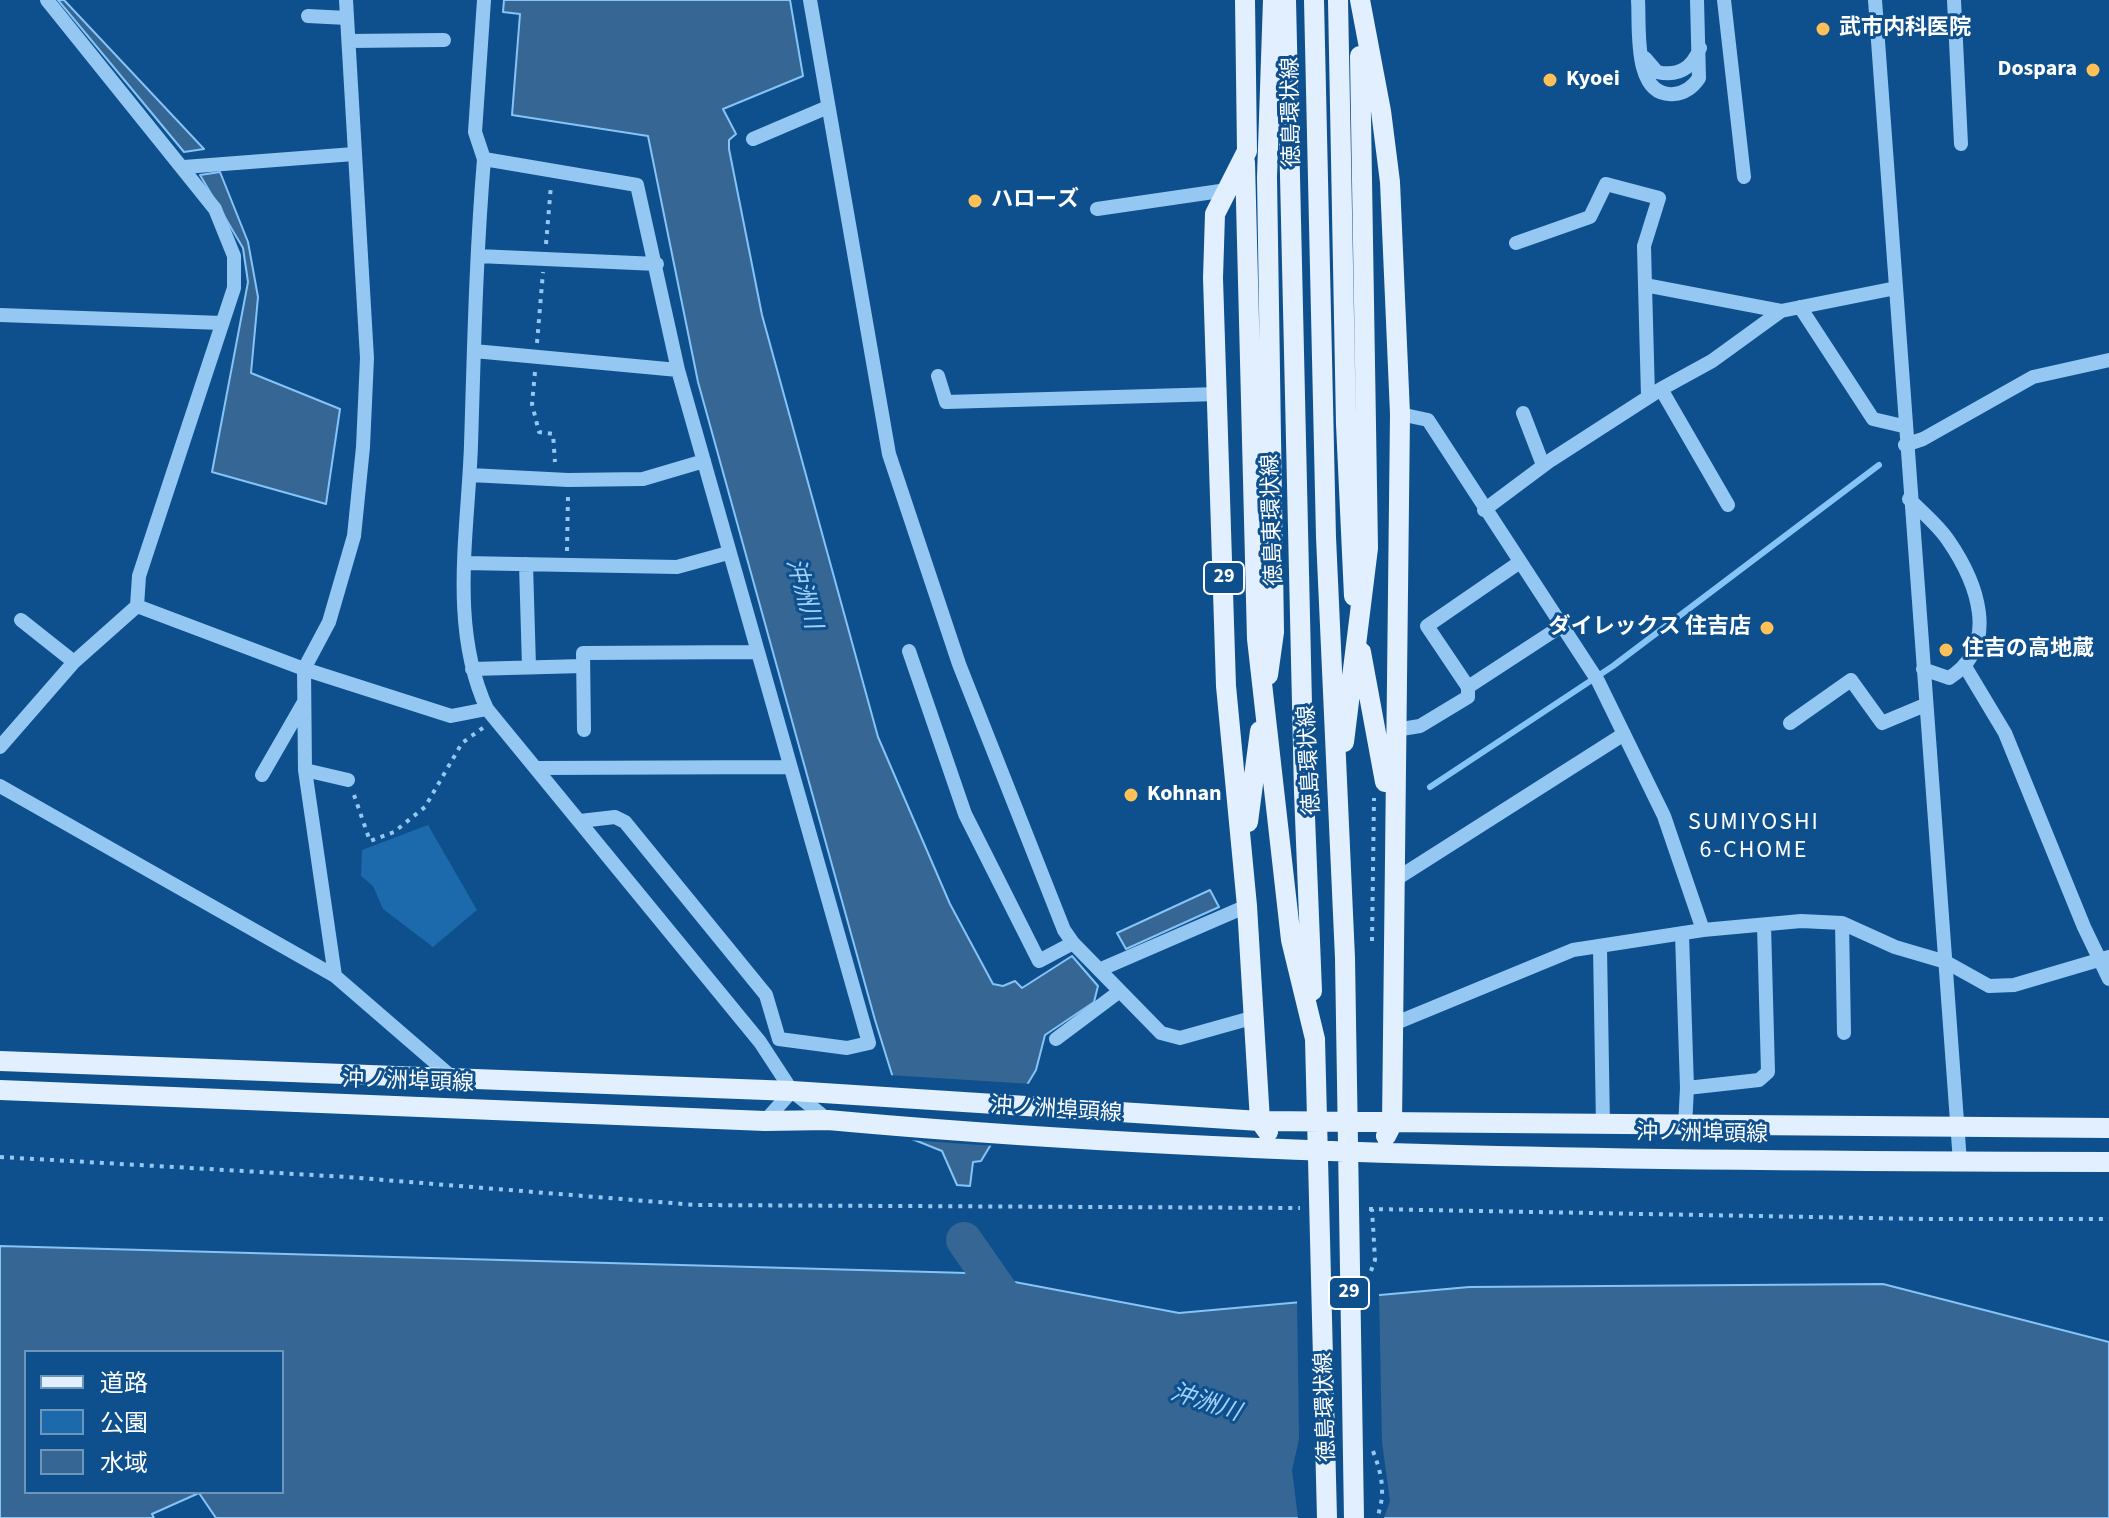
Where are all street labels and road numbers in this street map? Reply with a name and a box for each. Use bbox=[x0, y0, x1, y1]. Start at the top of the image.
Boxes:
street label: 徳島環状線 bbox=[1279, 57, 1307, 167]
street label: 徳島東環状線 bbox=[1259, 454, 1289, 586]
road number: 29 bbox=[1204, 562, 1244, 594]
street label: 徳島環状線 bbox=[1295, 704, 1327, 816]
street label: 沖ノ洲埠頭線 bbox=[342, 1068, 474, 1098]
street label: 沖ノ洲埠頭線 bbox=[989, 1093, 1123, 1129]
street label: 沖ノ洲埠頭線 bbox=[1636, 1121, 1768, 1149]
road number: 29 bbox=[1329, 1277, 1369, 1309]
street label: 徳島環状線 bbox=[1312, 1352, 1342, 1462]

